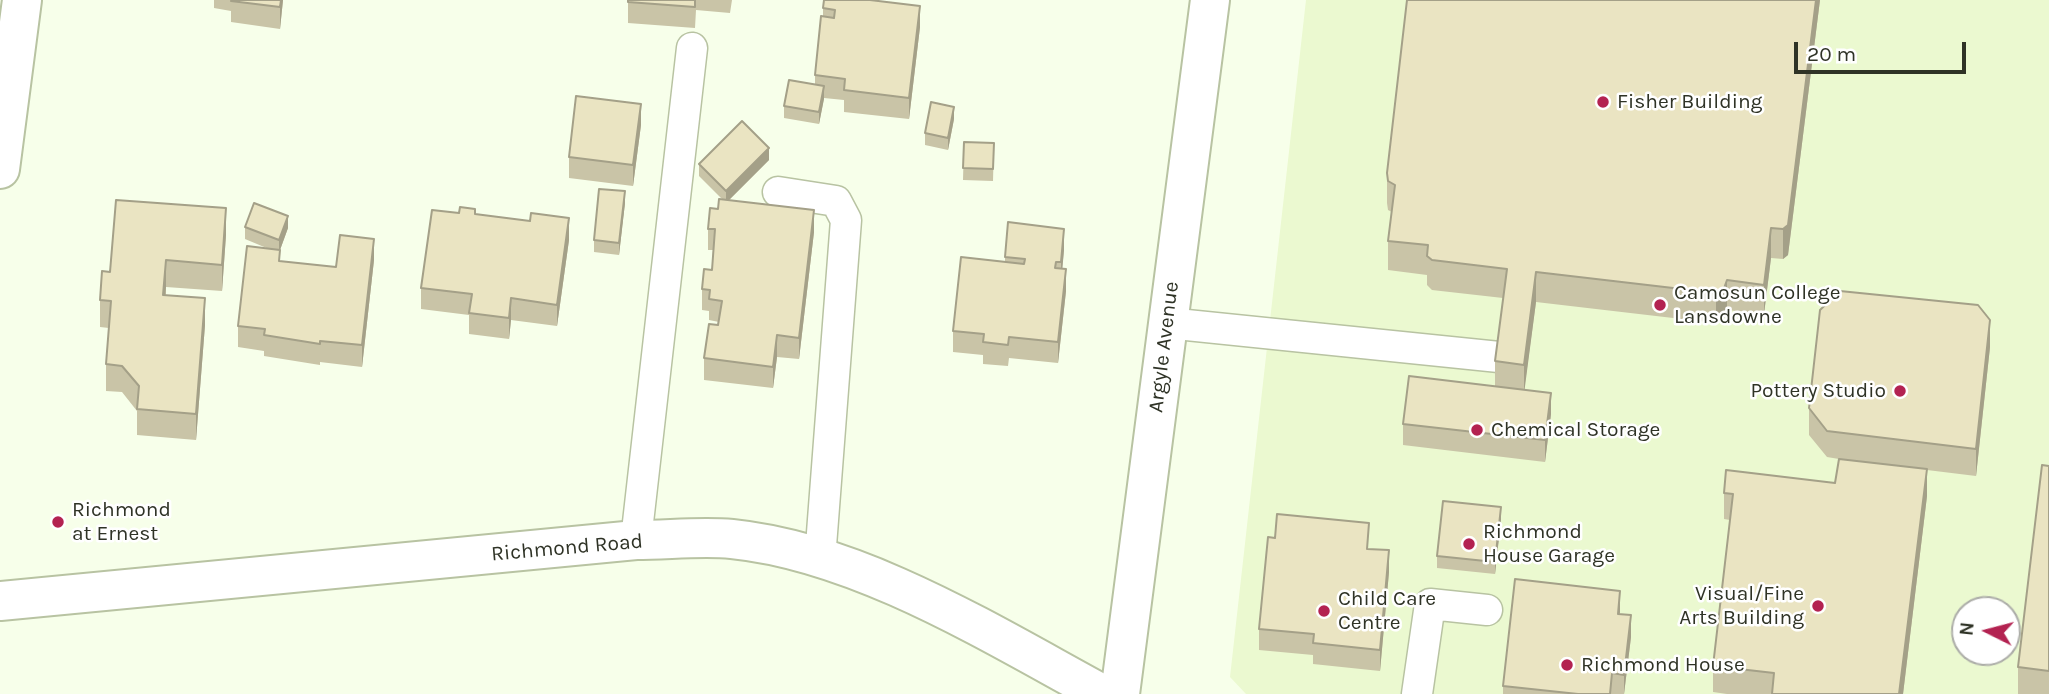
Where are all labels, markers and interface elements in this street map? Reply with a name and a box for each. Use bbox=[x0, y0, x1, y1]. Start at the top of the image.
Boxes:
scale bar bbox=[1797, 28, 1968, 72]
text: 20 m bbox=[1807, 42, 1856, 66]
place label: Fisher Building bbox=[1617, 89, 1762, 115]
marker: Fisher Building bbox=[1595, 94, 1611, 110]
street label: Argyle Avenue bbox=[1143, 280, 1185, 414]
place label: Camosun College Lansdowne bbox=[1674, 280, 1840, 330]
marker: Camosun College Lansdowne bbox=[1652, 297, 1668, 313]
place label: Pottery Studio bbox=[1750, 378, 1886, 404]
marker: Pottery Studio bbox=[1892, 383, 1908, 399]
place label: Chemical Storage bbox=[1491, 417, 1660, 443]
marker: Chemical Storage bbox=[1469, 422, 1485, 438]
place label: Richmond at Ernest bbox=[72, 497, 171, 547]
marker: Richmond at Ernest bbox=[50, 514, 66, 530]
place label: Richmond House Garage bbox=[1483, 519, 1615, 569]
street label: Richmond Road bbox=[490, 529, 644, 567]
marker: Richmond House Garage bbox=[1461, 536, 1477, 552]
place label: Visual/Fine Arts Building bbox=[1679, 581, 1804, 631]
place label: Child Care Centre bbox=[1338, 586, 1436, 636]
north arrow bbox=[1951, 596, 2021, 666]
marker: Visual/Fine Arts Building bbox=[1810, 598, 1826, 614]
marker: Child Care Centre bbox=[1316, 603, 1332, 619]
text: N bbox=[1955, 621, 1979, 637]
place label: Richmond House bbox=[1581, 652, 1745, 678]
marker: Richmond House bbox=[1559, 657, 1575, 673]

